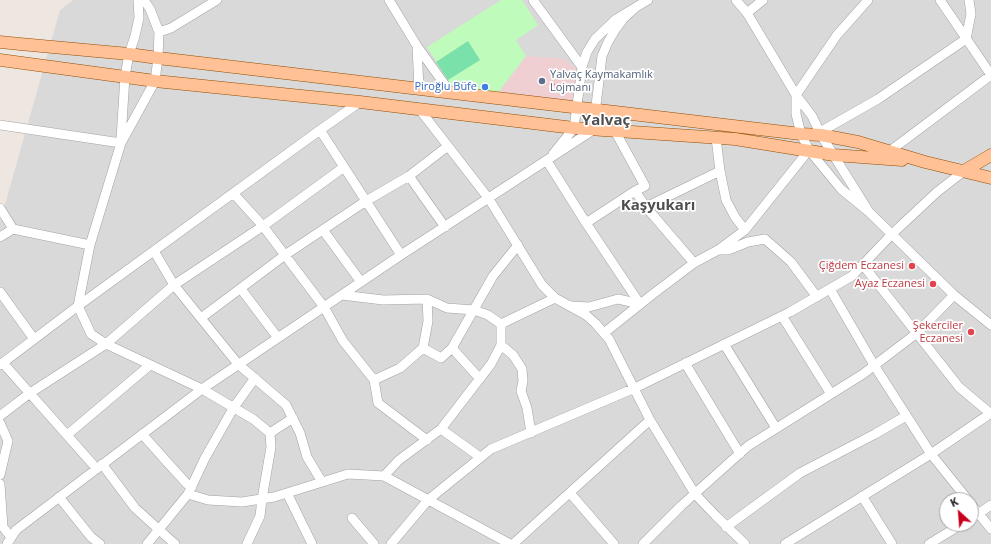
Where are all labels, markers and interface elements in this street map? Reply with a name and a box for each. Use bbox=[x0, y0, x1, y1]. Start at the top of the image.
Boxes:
place label: Yalvaç Kaymakamlık Lojmanı bbox=[550, 68, 653, 94]
marker: Yalvaç Kaymakamlık Lojmanı bbox=[537, 76, 547, 86]
place label: Piroğlu Büfe bbox=[414, 80, 477, 94]
marker: Piroğlu Büfe bbox=[480, 82, 490, 92]
district label: Yalvaç bbox=[582, 112, 630, 130]
district label: Kaşyukarı bbox=[621, 197, 695, 215]
place label: Çiğdem Eczanesi bbox=[819, 259, 904, 273]
marker: Çiğdem Eczanesi bbox=[907, 261, 917, 271]
place label: Ayaz Eczanesi bbox=[855, 277, 925, 291]
marker: Ayaz Eczanesi bbox=[928, 279, 938, 289]
place label: Şekerciler Eczanesi bbox=[913, 319, 963, 345]
marker: Şekerciler Eczanesi bbox=[966, 327, 976, 337]
north arrow bbox=[939, 492, 979, 532]
text: K bbox=[947, 493, 961, 510]

